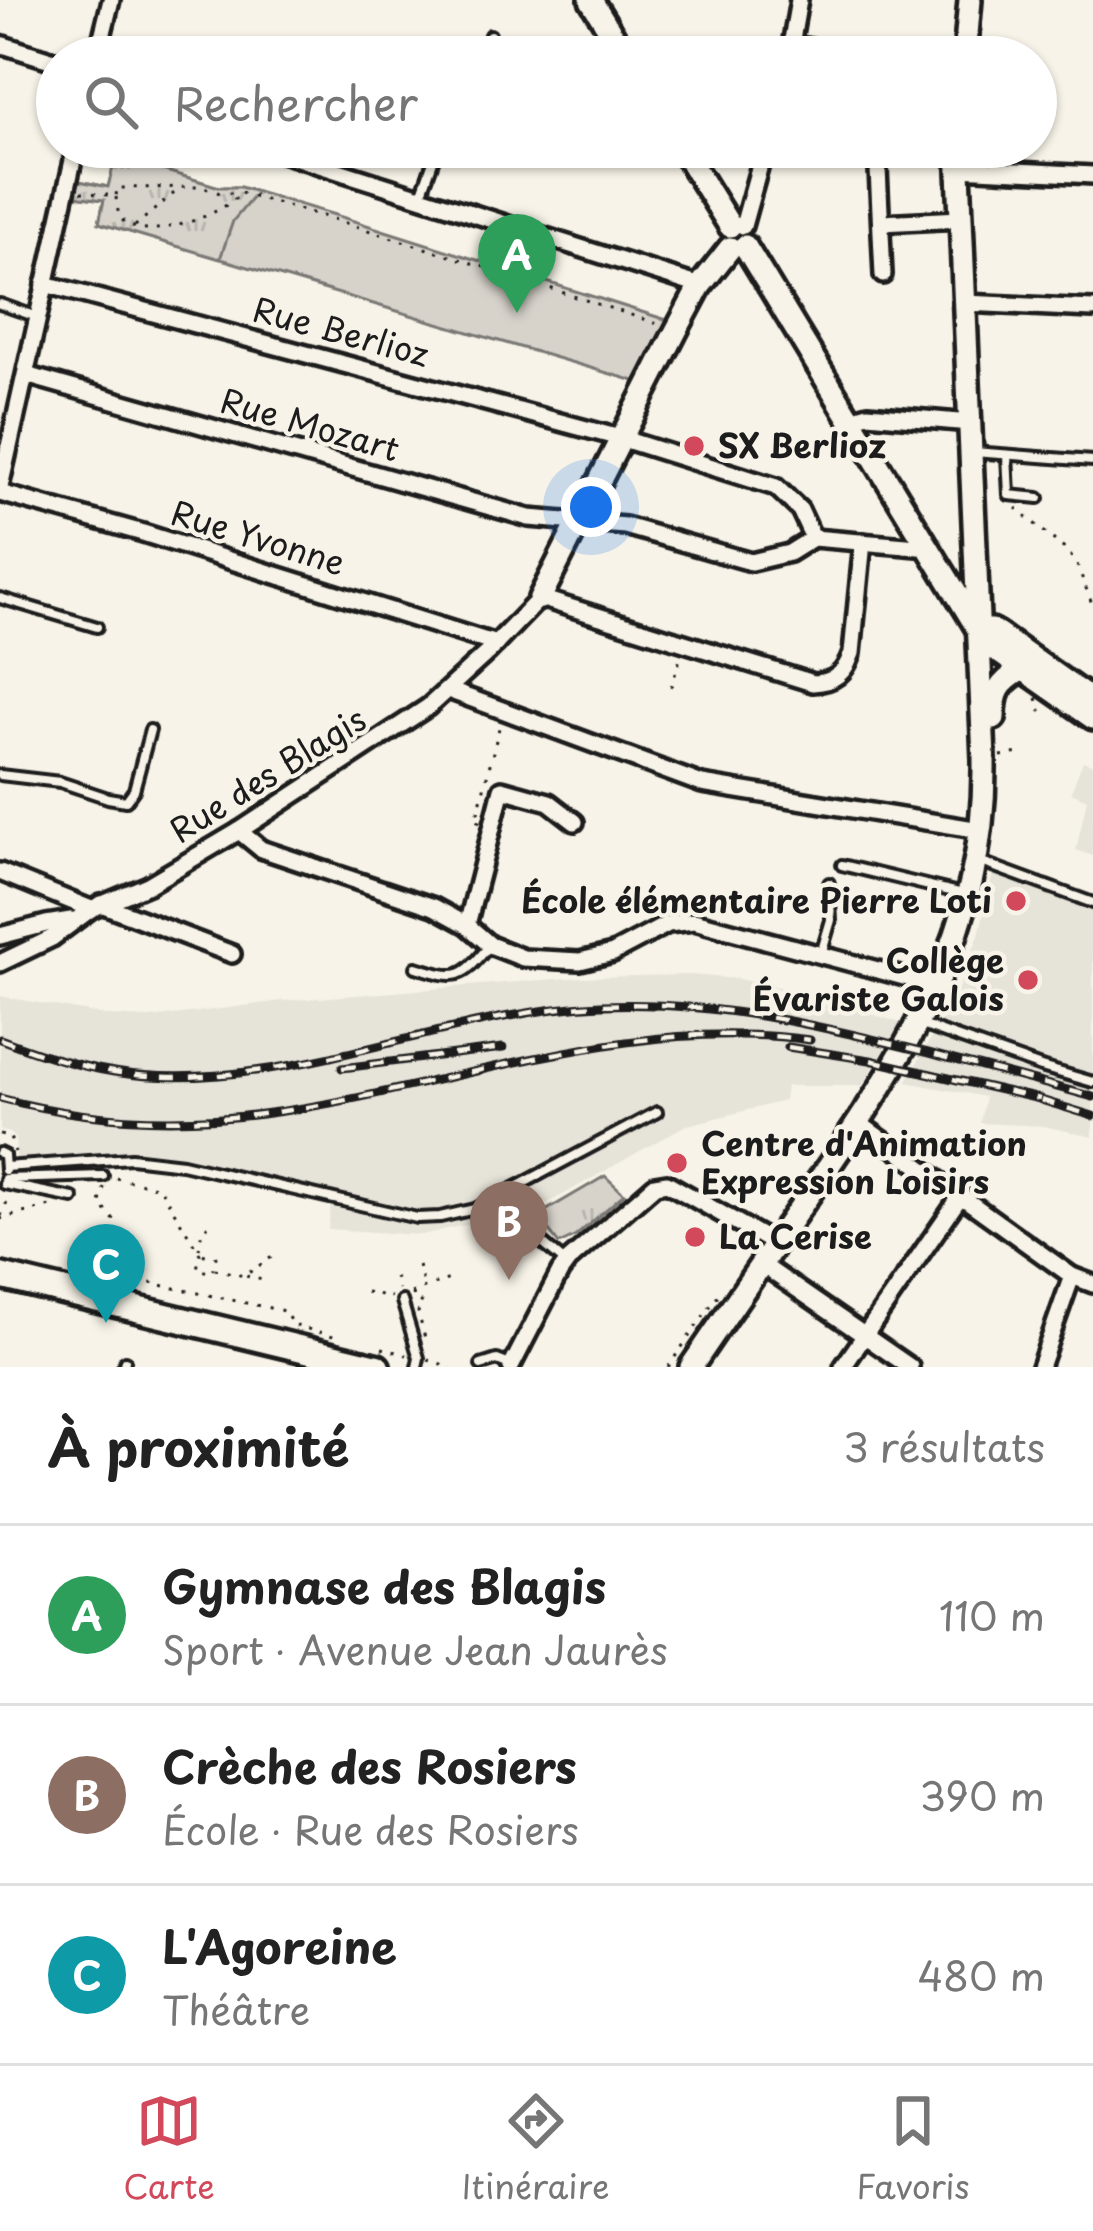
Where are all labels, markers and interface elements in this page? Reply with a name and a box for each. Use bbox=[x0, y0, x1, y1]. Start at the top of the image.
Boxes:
search box bbox=[36, 36, 1057, 168]
text: Rechercher bbox=[174, 68, 418, 136]
icon: search bbox=[78, 69, 144, 135]
pin: A bbox=[478, 214, 556, 313]
street label: Rue Berlioz bbox=[248, 283, 435, 378]
street label: Rue Mozart bbox=[215, 374, 406, 472]
place label: SX Berlioz bbox=[718, 419, 886, 469]
marker: SX Berlioz bbox=[681, 433, 707, 459]
your location bbox=[561, 477, 621, 537]
street label: Rue Yvonne bbox=[166, 486, 352, 586]
street label: Rue des Blagis bbox=[159, 693, 375, 854]
place label: École élémentaire Pierre Loti bbox=[521, 874, 992, 924]
marker: École élémentaire Pierre Loti bbox=[1003, 888, 1029, 914]
place label: Collège Évariste Galois bbox=[753, 934, 1004, 1022]
marker: Collège Évariste Galois bbox=[1015, 967, 1041, 993]
place label: Centre d'Animation Expression Loisirs bbox=[701, 1117, 1027, 1205]
marker: Centre d'Animation Expression Loisirs bbox=[664, 1150, 690, 1176]
pin: B bbox=[470, 1181, 548, 1280]
place label: La Cerise bbox=[719, 1210, 872, 1260]
pin: C bbox=[67, 1224, 145, 1323]
marker: La Cerise bbox=[682, 1224, 708, 1250]
text: À proximité bbox=[48, 1407, 349, 1484]
text: 3 résultats bbox=[843, 1416, 1045, 1475]
text: Gymnase des Blagis bbox=[162, 1551, 606, 1619]
text: A bbox=[72, 1585, 102, 1644]
text: 110 m bbox=[939, 1585, 1045, 1644]
text: Sport · Avenue Jean Jaurès bbox=[162, 1619, 668, 1678]
text: Crèche des Rosiers bbox=[162, 1731, 577, 1799]
text: B bbox=[74, 1765, 100, 1824]
text: 390 m bbox=[920, 1765, 1045, 1824]
text: École · Rue des Rosiers bbox=[162, 1799, 579, 1858]
text: L'Agoreine bbox=[162, 1911, 397, 1979]
text: C bbox=[72, 1945, 102, 2004]
text: 480 m bbox=[918, 1945, 1045, 2004]
text: Théâtre bbox=[162, 1979, 310, 2038]
tab: Carte bbox=[123, 2088, 215, 2210]
tab: Itinéraire bbox=[461, 2088, 610, 2210]
tab: Favoris bbox=[856, 2088, 970, 2210]

